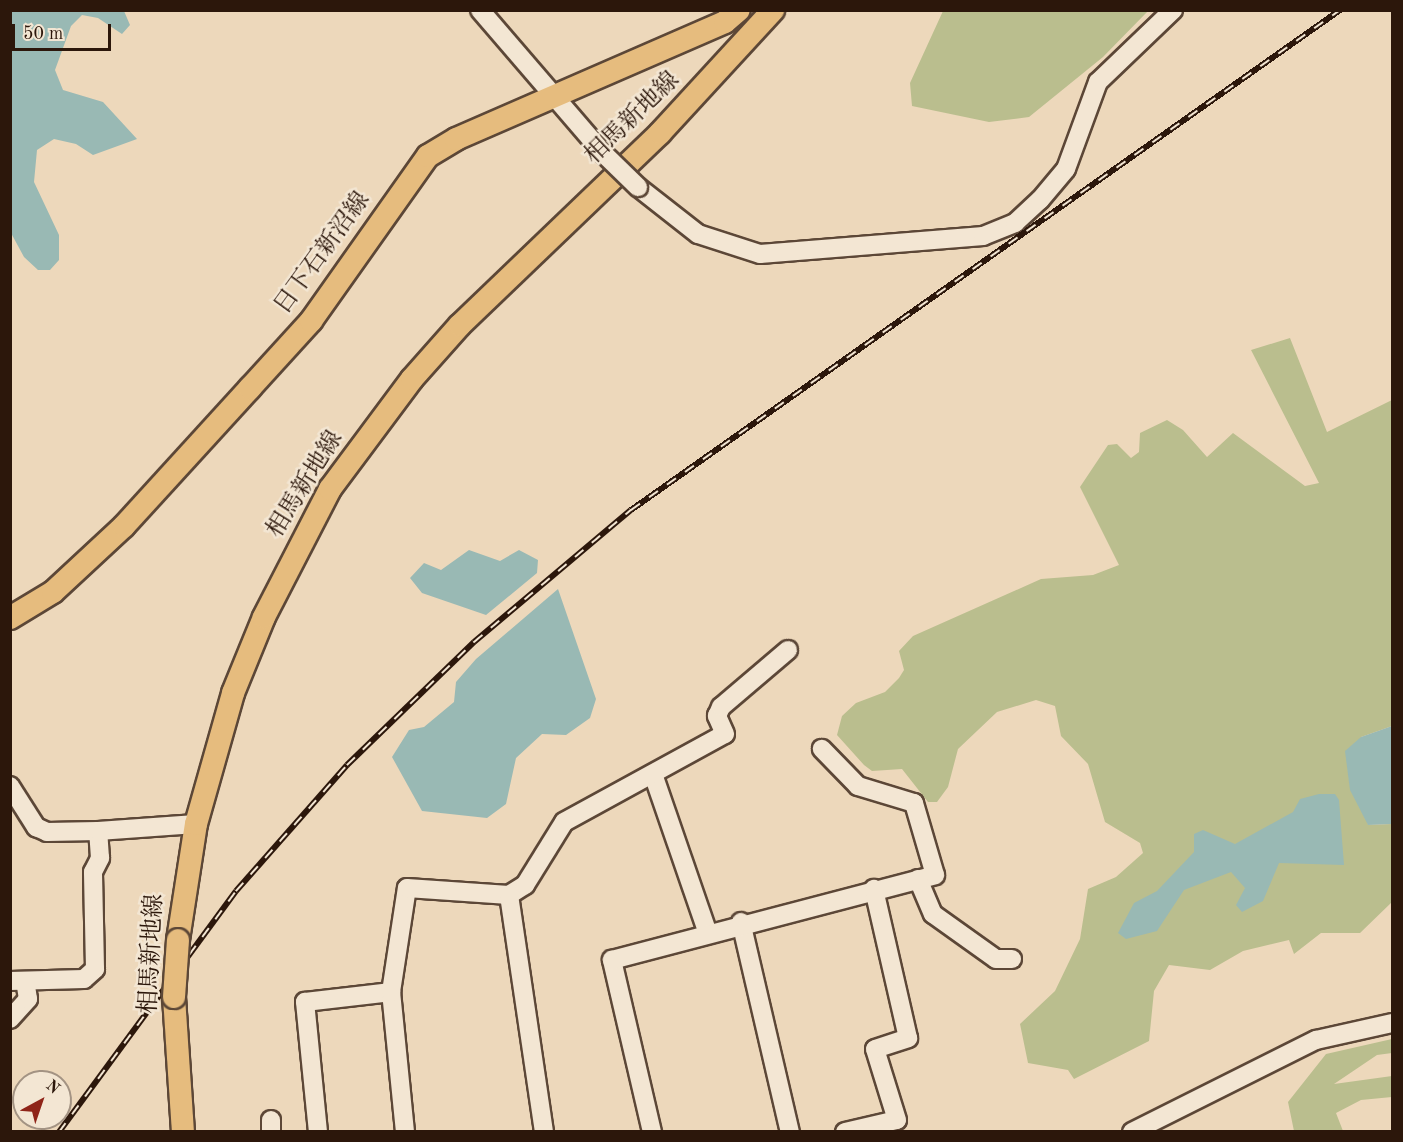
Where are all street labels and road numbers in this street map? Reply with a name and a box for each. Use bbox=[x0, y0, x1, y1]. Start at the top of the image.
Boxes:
street label: 相馬新地線 bbox=[580, 67, 686, 171]
street label: 日下石新沼線 bbox=[269, 187, 377, 321]
street label: 相馬新地線 bbox=[262, 426, 350, 544]
street label: 相馬新地線 bbox=[135, 893, 171, 1015]

